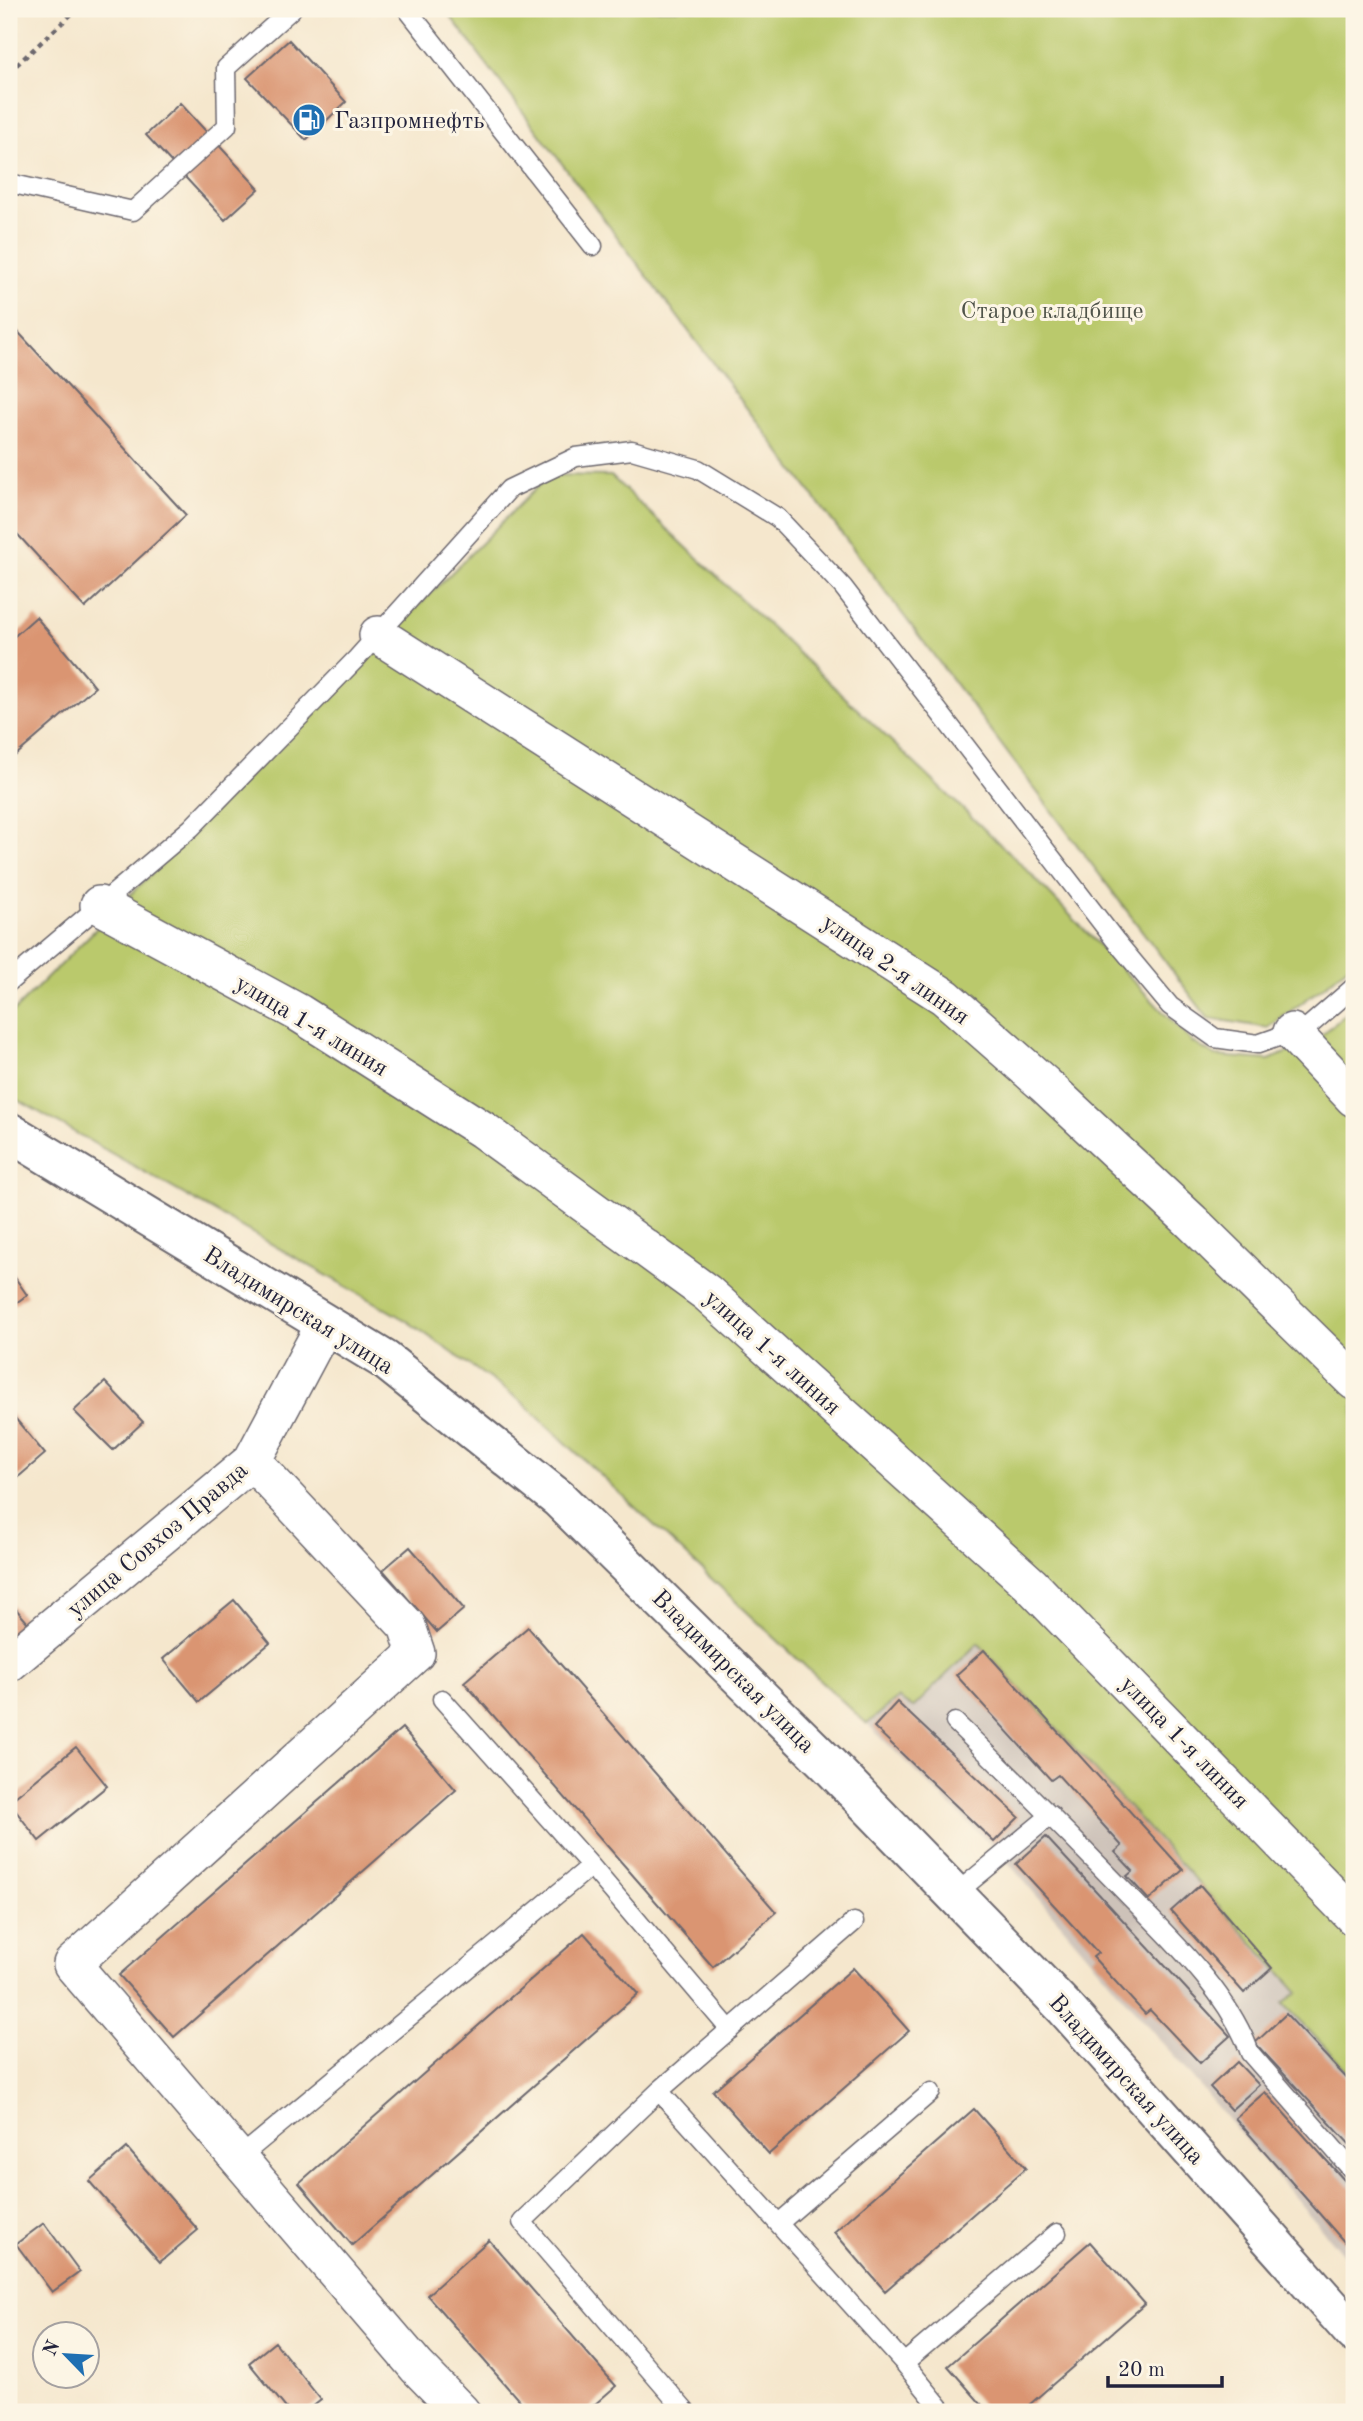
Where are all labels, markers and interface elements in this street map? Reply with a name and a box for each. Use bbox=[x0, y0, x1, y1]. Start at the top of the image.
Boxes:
fuel station icon: Газпромнефть bbox=[290, 101, 328, 139]
place label: Газпромнефть bbox=[334, 110, 484, 134]
park label: Старое кладбище bbox=[960, 300, 1144, 324]
street label: улица 2-я линия bbox=[817, 911, 973, 1030]
street label: улица 1-я линия bbox=[230, 972, 392, 1082]
street label: Владимирская улица bbox=[199, 1243, 397, 1380]
street label: улица 1-я линия bbox=[699, 1286, 844, 1421]
street label: улица Совхоз Правда bbox=[64, 1458, 253, 1623]
street label: Владимирская улица bbox=[647, 1586, 819, 1759]
street label: улица 1-я линия bbox=[1115, 1673, 1253, 1814]
street label: Владимирская улица bbox=[1043, 1991, 1208, 2170]
north arrow bbox=[32, 2320, 102, 2390]
text: N bbox=[41, 2338, 65, 2359]
scale bar bbox=[1108, 2344, 1221, 2388]
text: 20 m bbox=[1118, 2360, 1165, 2381]

